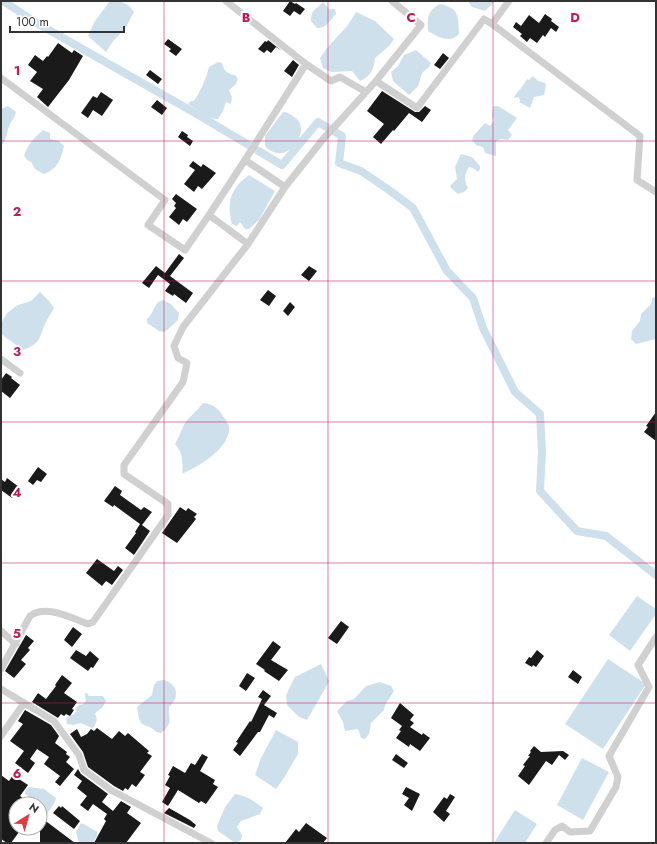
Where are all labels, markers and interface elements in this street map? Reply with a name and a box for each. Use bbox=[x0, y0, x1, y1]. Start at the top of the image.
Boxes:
scale bar bbox=[10, 8, 124, 34]
text: B bbox=[242, 8, 251, 27]
text: C bbox=[406, 8, 416, 27]
text: D bbox=[570, 8, 580, 27]
text: 100 m bbox=[16, 13, 49, 31]
text: 1 bbox=[14, 61, 20, 80]
text: 2 bbox=[13, 202, 21, 221]
text: 3 bbox=[13, 342, 21, 361]
text: 4 bbox=[12, 483, 22, 502]
text: 5 bbox=[13, 624, 21, 643]
text: 6 bbox=[13, 764, 22, 783]
north arrow bbox=[8, 796, 48, 836]
text: N bbox=[26, 799, 42, 817]

